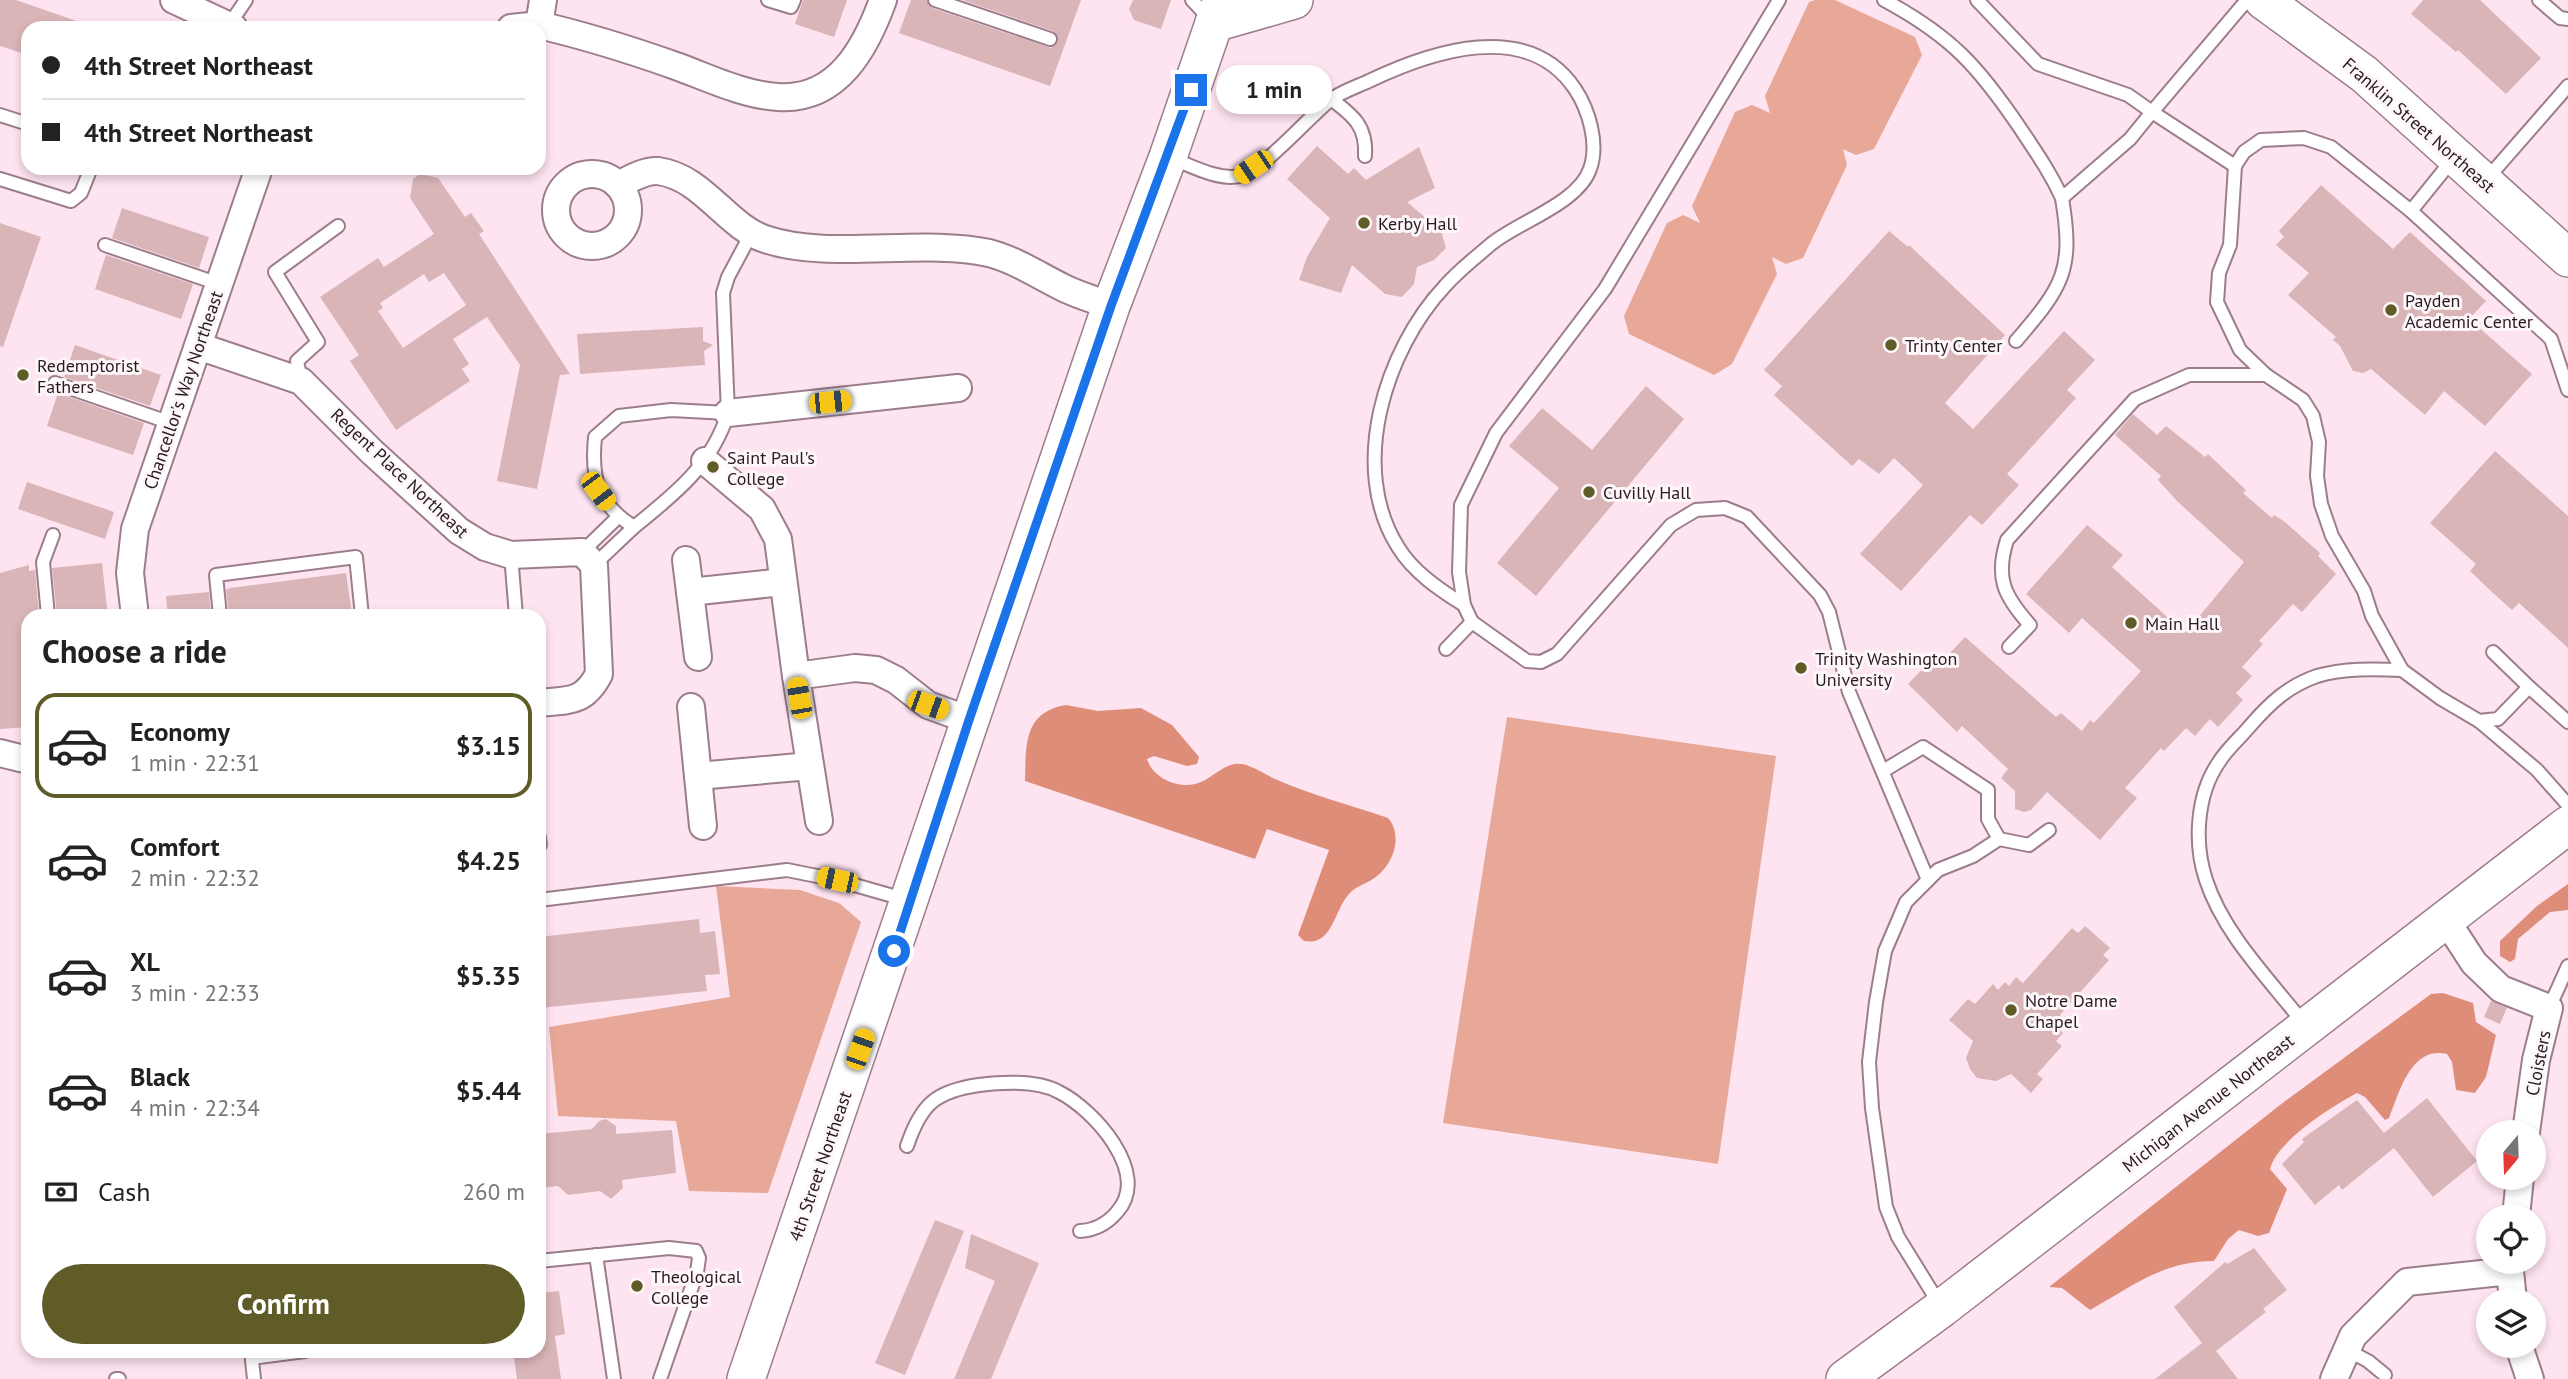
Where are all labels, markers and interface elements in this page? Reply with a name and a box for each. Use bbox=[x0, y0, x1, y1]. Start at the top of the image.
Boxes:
text: 4th Street Northeast bbox=[84, 49, 313, 82]
street label: Franklin Street Northeast bbox=[2338, 53, 2500, 197]
callout: 1 min bbox=[1216, 66, 1331, 114]
route end bbox=[1175, 74, 1207, 106]
text: 1 min bbox=[1246, 75, 1302, 104]
text: 4th Street Northeast bbox=[84, 116, 313, 149]
car bbox=[1230, 147, 1277, 187]
place label: Kerby Hall bbox=[1378, 212, 1458, 235]
marker: Kerby Hall bbox=[1356, 215, 1372, 231]
street label: Chancellor's Way Northeast bbox=[138, 288, 228, 492]
place label: Payden Academic Center bbox=[2405, 289, 2533, 333]
marker: Payden Academic Center bbox=[2383, 302, 2399, 318]
place label: Trinty Center bbox=[1905, 334, 2002, 357]
marker: Trinty Center bbox=[1883, 337, 1899, 353]
place label: Redemptorist Fathers bbox=[37, 354, 139, 398]
marker: Redemptorist Fathers bbox=[15, 367, 31, 383]
car bbox=[809, 389, 852, 415]
street label: Regent Place Northeast bbox=[326, 403, 474, 543]
place label: Saint Paul's College bbox=[727, 446, 815, 490]
marker: Saint Paul's College bbox=[705, 459, 721, 475]
car bbox=[577, 468, 620, 514]
place label: Cuvilly Hall bbox=[1603, 481, 1692, 504]
marker: Cuvilly Hall bbox=[1581, 484, 1597, 500]
place label: Main Hall bbox=[2145, 612, 2220, 635]
marker: Main Hall bbox=[2123, 615, 2139, 631]
text: Choose a ride bbox=[42, 630, 227, 672]
place label: Trinity Washington University bbox=[1815, 647, 1957, 691]
marker: Trinity Washington University bbox=[1793, 660, 1809, 676]
car bbox=[786, 675, 813, 721]
car bbox=[905, 688, 952, 722]
icon: car bbox=[46, 714, 109, 777]
text: Economy bbox=[130, 715, 230, 748]
text: $3.15 bbox=[456, 729, 521, 762]
text: 1 min · 22:31 bbox=[130, 748, 260, 777]
icon: car bbox=[46, 829, 109, 892]
text: Comfort bbox=[130, 830, 220, 863]
text: $4.25 bbox=[456, 844, 521, 877]
text: 2 min · 22:32 bbox=[130, 863, 260, 892]
car bbox=[815, 865, 860, 895]
route start bbox=[878, 935, 910, 967]
icon: car bbox=[46, 944, 109, 1007]
text: XL bbox=[130, 945, 160, 978]
text: $5.35 bbox=[456, 959, 521, 992]
text: 3 min · 22:33 bbox=[130, 978, 260, 1007]
place label: Notre Dame Chapel bbox=[2025, 989, 2117, 1033]
marker: Notre Dame Chapel bbox=[2003, 1002, 2019, 1018]
car bbox=[844, 1026, 877, 1072]
street label: Cloisters bbox=[2520, 1028, 2556, 1098]
street label: Michigan Avenue Northeast bbox=[2118, 1029, 2298, 1177]
icon: car bbox=[46, 1059, 109, 1122]
text: Black bbox=[130, 1060, 190, 1093]
text: $5.44 bbox=[456, 1074, 521, 1107]
street label: 4th Street Northeast bbox=[783, 1088, 857, 1244]
text: 4 min · 22:34 bbox=[130, 1093, 260, 1122]
north arrow bbox=[2476, 1120, 2546, 1190]
map controls bbox=[2476, 1120, 2546, 1358]
icon: cash bbox=[42, 1173, 80, 1211]
text: Cash bbox=[98, 1175, 150, 1208]
text: 260 m bbox=[463, 1177, 525, 1206]
button: locate bbox=[2476, 1204, 2546, 1274]
button: Confirm bbox=[42, 1264, 525, 1344]
place label: Theological College bbox=[651, 1265, 742, 1309]
marker: Theological College bbox=[629, 1278, 645, 1294]
button: layers bbox=[2476, 1288, 2546, 1358]

